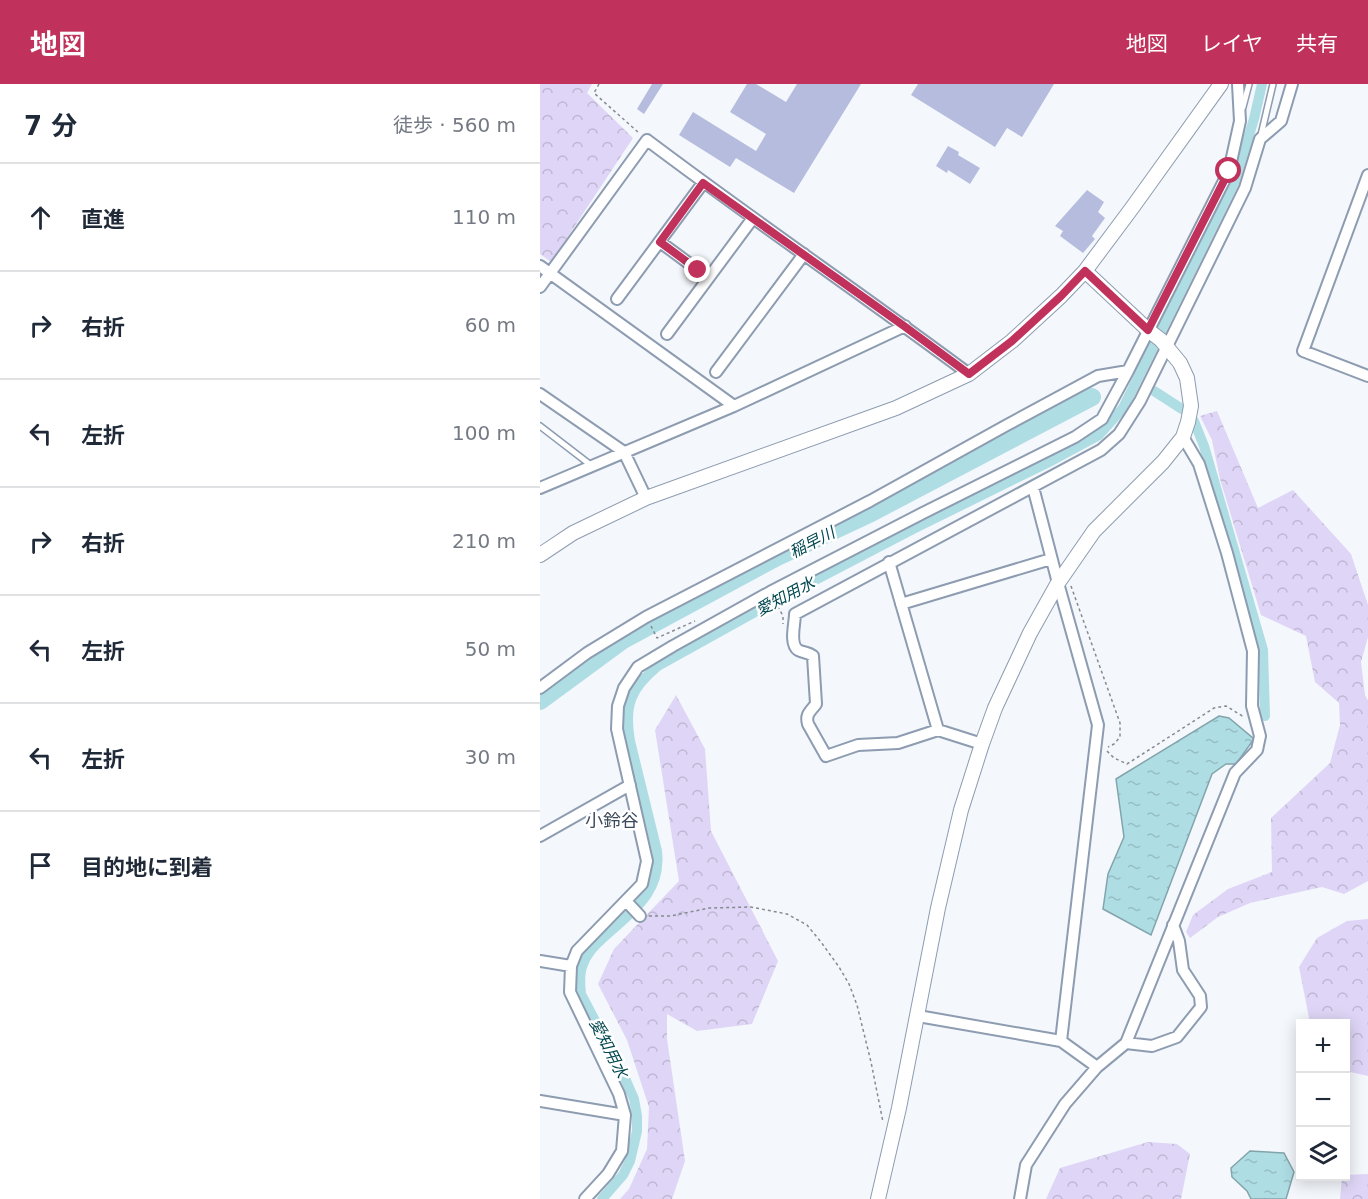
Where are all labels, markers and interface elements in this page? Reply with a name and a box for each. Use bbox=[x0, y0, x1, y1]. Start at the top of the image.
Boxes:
text: 地図 bbox=[30, 28, 86, 61]
text: 地図 bbox=[1126, 32, 1168, 56]
text: レイヤ bbox=[1201, 32, 1263, 56]
text: 共有 bbox=[1296, 32, 1338, 56]
text: 7 分 bbox=[24, 111, 77, 141]
text: 徒歩 · 560 m bbox=[393, 113, 516, 137]
route start bbox=[1215, 157, 1241, 183]
icon: ahead bbox=[24, 201, 57, 234]
text: 110 m bbox=[452, 205, 516, 229]
text: 直進 bbox=[81, 207, 125, 232]
route end bbox=[684, 256, 710, 282]
icon: right bbox=[24, 309, 57, 342]
text: 60 m bbox=[465, 313, 516, 337]
text: 右折 bbox=[81, 315, 125, 340]
icon: left bbox=[24, 417, 57, 450]
text: 100 m bbox=[452, 421, 516, 445]
text: 左折 bbox=[81, 423, 125, 448]
water label: 稲早川 bbox=[787, 522, 840, 562]
icon: right bbox=[24, 525, 57, 558]
text: 210 m bbox=[452, 529, 516, 553]
text: 右折 bbox=[81, 531, 125, 556]
water label: 愛知用水 bbox=[753, 572, 820, 620]
icon: left bbox=[24, 633, 57, 666]
text: 50 m bbox=[465, 637, 516, 661]
text: 左折 bbox=[81, 639, 125, 664]
icon: left bbox=[24, 741, 57, 774]
text: 30 m bbox=[465, 745, 516, 769]
text: 左折 bbox=[81, 747, 125, 772]
district label: 小鈴谷 bbox=[585, 810, 639, 831]
icon: arrive bbox=[24, 849, 57, 882]
text: 目的地に到着 bbox=[81, 855, 213, 880]
water label: 愛知用水 bbox=[586, 1015, 632, 1083]
map controls bbox=[1296, 1019, 1350, 1181]
button: + bbox=[1296, 1019, 1350, 1073]
button: − bbox=[1296, 1073, 1350, 1127]
button: layers bbox=[1296, 1127, 1350, 1181]

